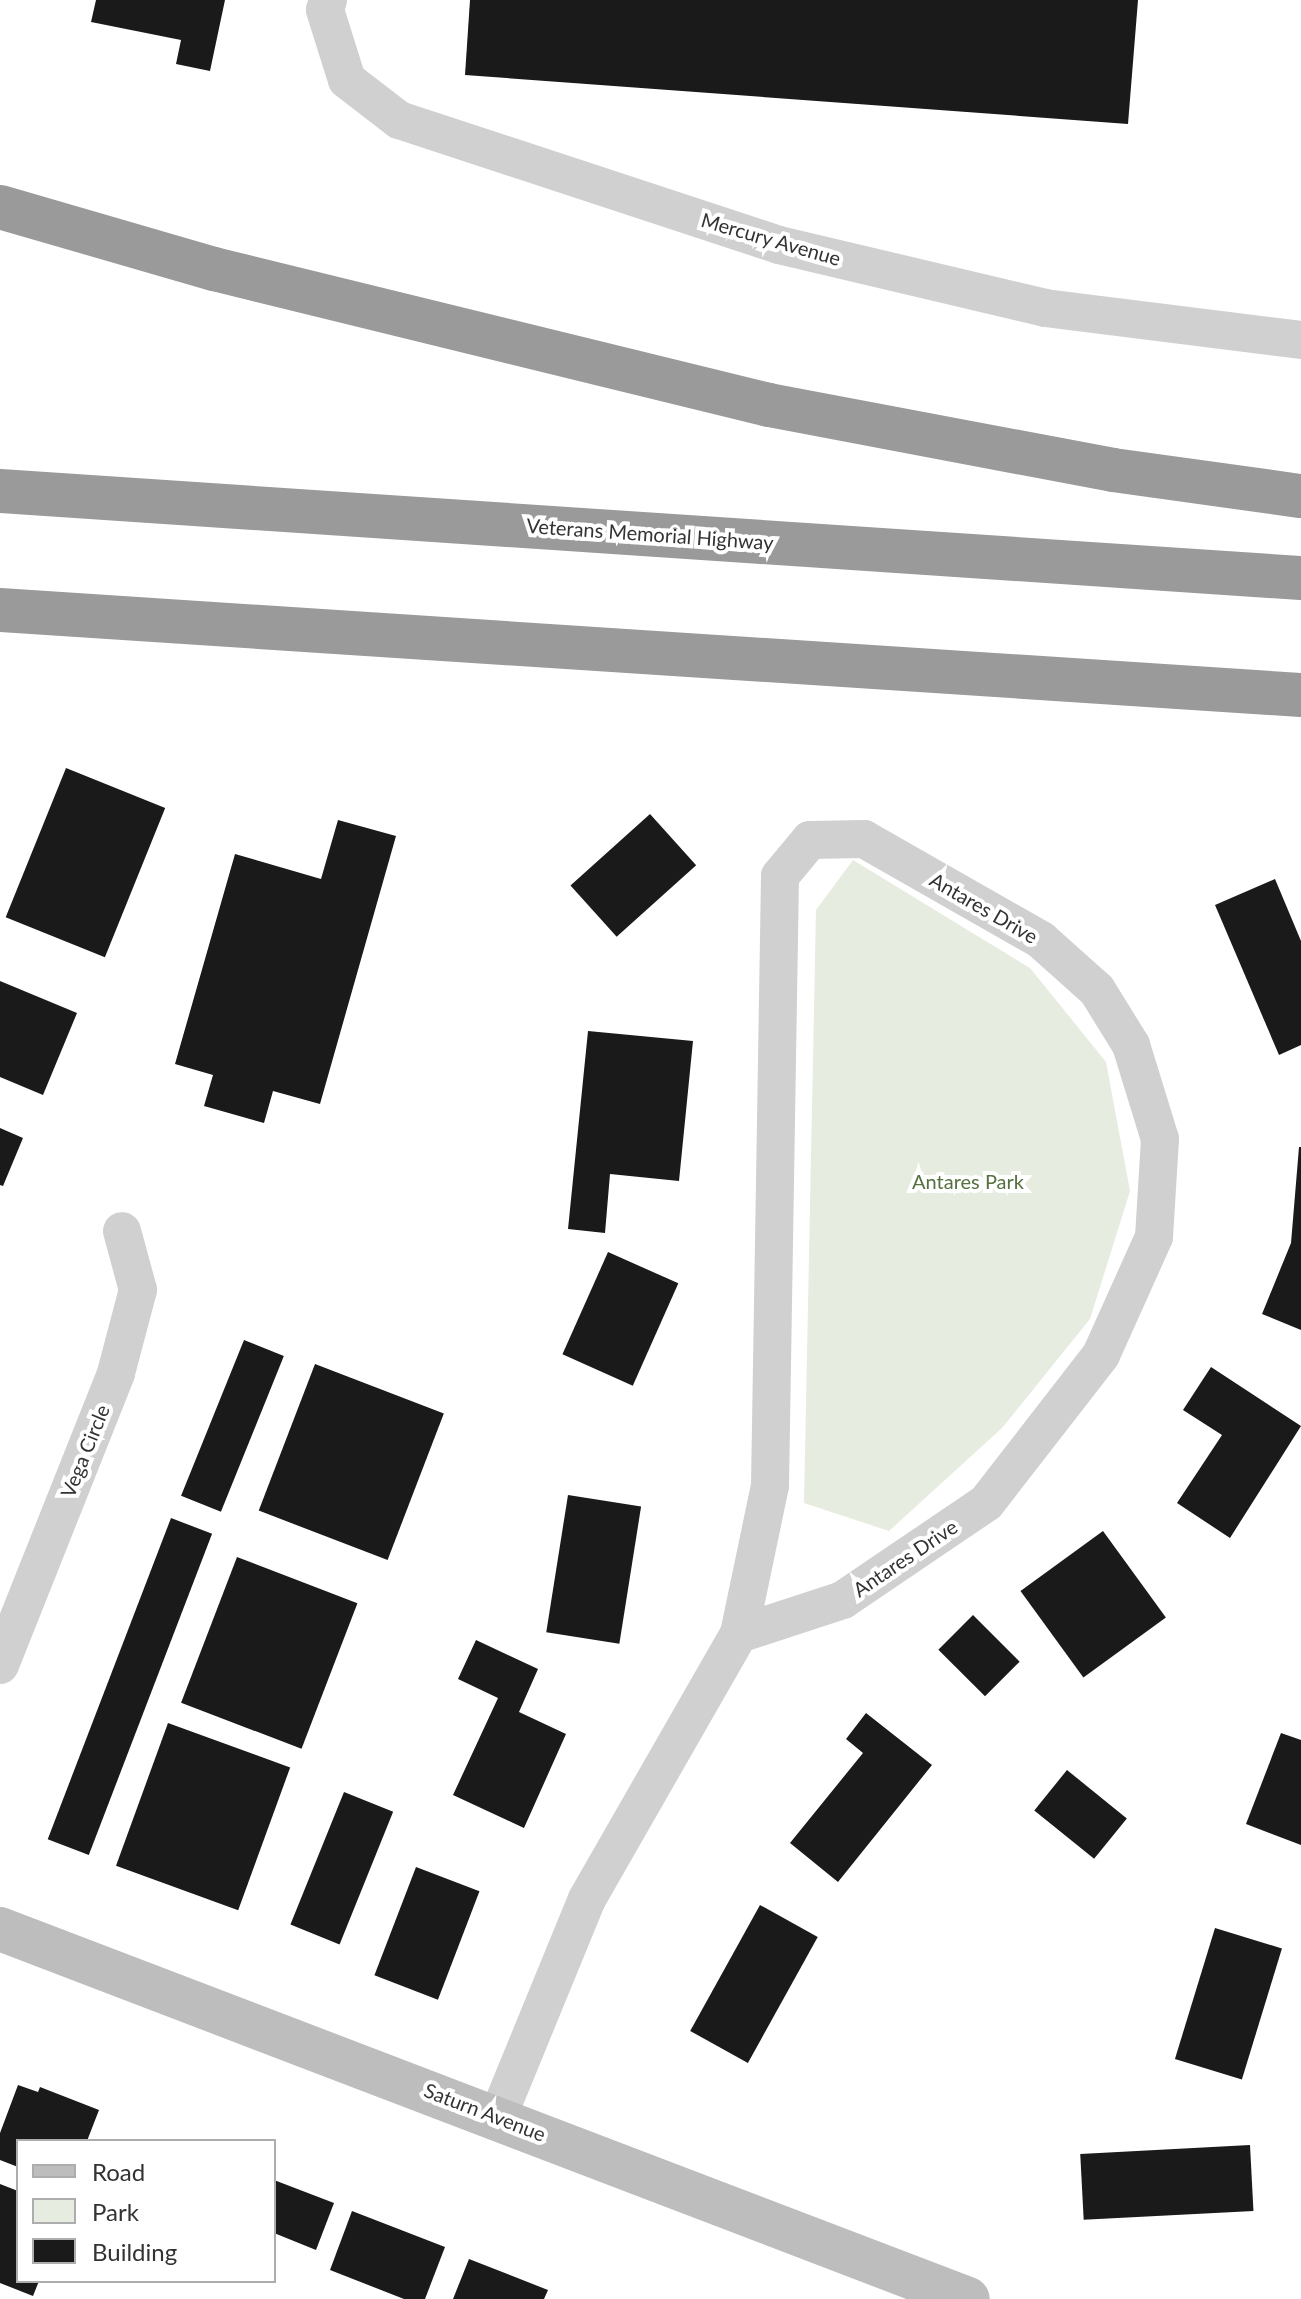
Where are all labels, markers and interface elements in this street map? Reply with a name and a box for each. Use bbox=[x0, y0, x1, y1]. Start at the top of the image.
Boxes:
street label: Mercury Avenue bbox=[698, 207, 844, 271]
street label: Veterans Memorial Highway bbox=[526, 513, 774, 555]
street label: Antares Drive bbox=[926, 867, 1042, 949]
park label: Antares Park bbox=[912, 1169, 1024, 1193]
street label: Vega Circle bbox=[56, 1401, 114, 1501]
street label: Antares Drive bbox=[848, 1514, 962, 1602]
street label: Saturn Avenue bbox=[421, 2078, 549, 2146]
legend bbox=[16, 2139, 276, 2283]
text: Road bbox=[92, 2157, 145, 2186]
text: Park bbox=[92, 2197, 139, 2226]
text: Building bbox=[92, 2237, 177, 2266]

